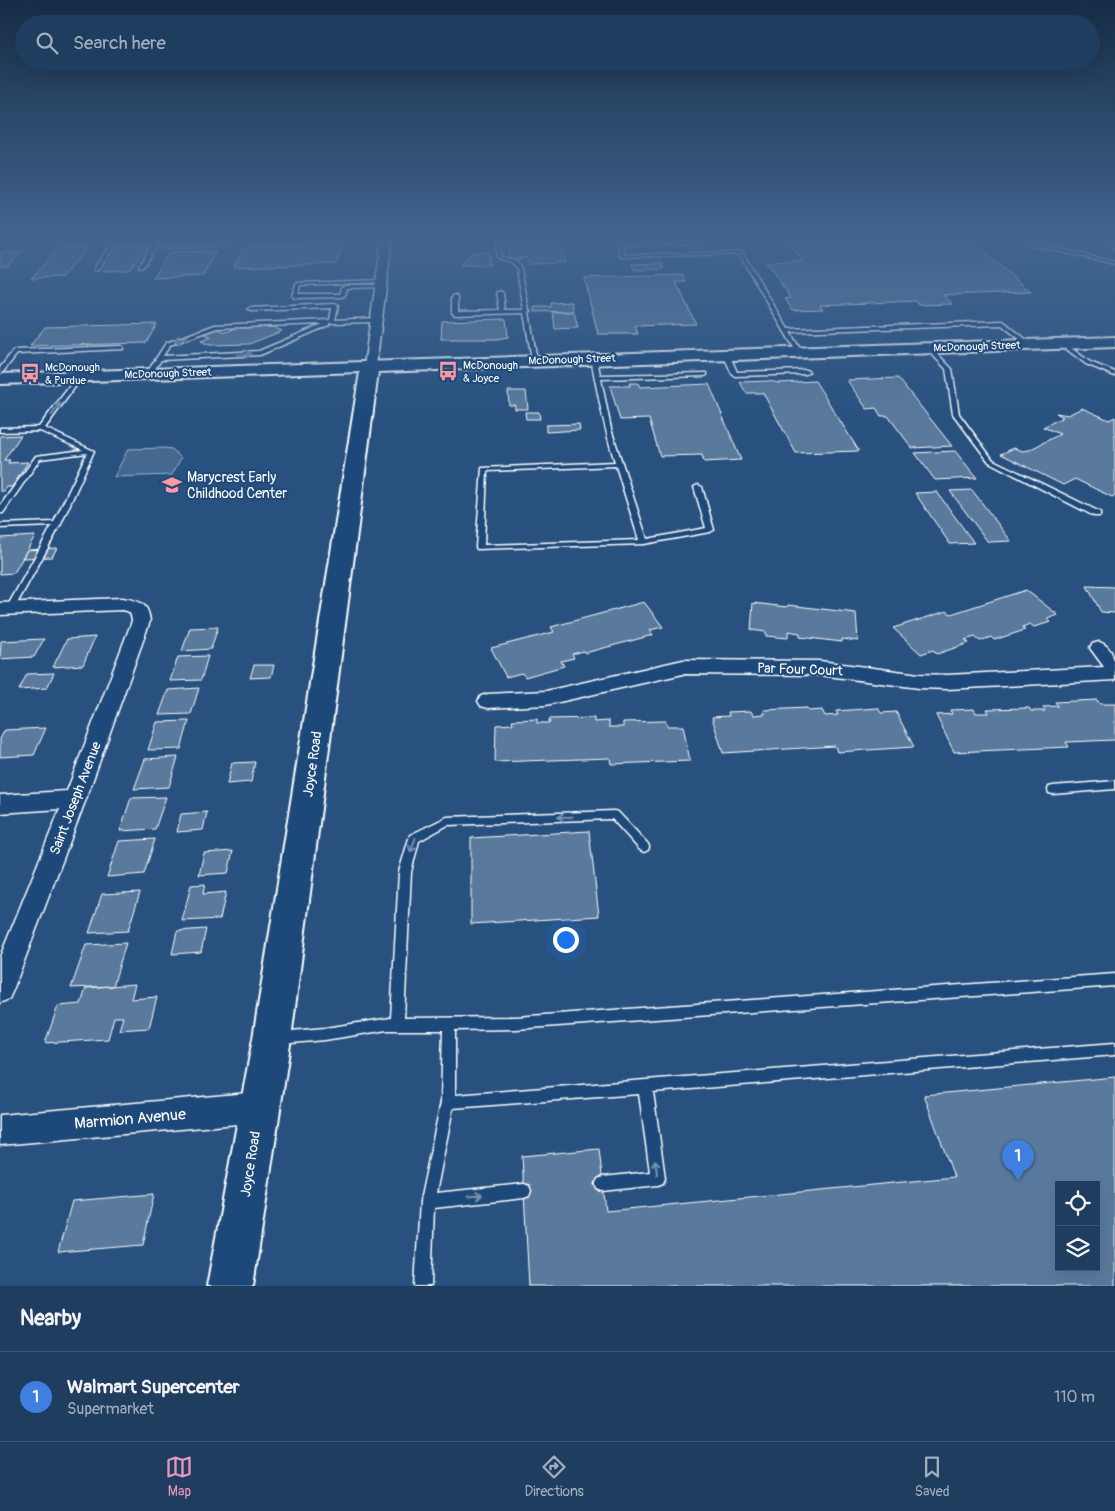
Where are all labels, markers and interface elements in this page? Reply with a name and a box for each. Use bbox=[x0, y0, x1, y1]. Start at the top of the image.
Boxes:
search box bbox=[15, 15, 1100, 70]
icon: search bbox=[33, 29, 61, 57]
text: Search here bbox=[73, 31, 166, 55]
one-way arrow bbox=[173, 336, 188, 345]
street label: McDonough Street bbox=[933, 338, 1021, 355]
one-way arrow bbox=[236, 349, 252, 359]
street label: McDonough Street bbox=[528, 351, 616, 368]
place label: McDonough & Joyce bbox=[463, 359, 518, 385]
bus stop icon: McDonough & Joyce bbox=[437, 360, 459, 382]
place label: McDonough & Purdue bbox=[45, 361, 100, 387]
bus stop icon: McDonough & Purdue bbox=[19, 362, 41, 384]
street label: McDonough Street bbox=[124, 365, 212, 382]
one-way arrow bbox=[51, 402, 61, 416]
place label: Marycrest Early Childhood Center bbox=[187, 469, 287, 502]
school or university icon: Marycrest Early Childhood Center bbox=[161, 474, 183, 496]
street label: Par Four Court bbox=[757, 660, 844, 680]
street label: Joyce Road bbox=[299, 730, 326, 798]
street label: Saint Joseph Avenue bbox=[46, 739, 105, 857]
one-way arrow bbox=[558, 812, 574, 821]
one-way arrow bbox=[408, 837, 417, 852]
your location bbox=[553, 927, 579, 953]
street label: Marmion Avenue bbox=[73, 1104, 187, 1134]
street label: Joyce Road bbox=[237, 1130, 264, 1198]
pin: 1 bbox=[1002, 1140, 1034, 1181]
one-way arrow bbox=[651, 1159, 661, 1175]
map controls bbox=[1055, 1181, 1100, 1271]
button: locate bbox=[1055, 1181, 1100, 1226]
one-way arrow bbox=[467, 1191, 483, 1201]
button: layers bbox=[1055, 1226, 1100, 1271]
text: Nearby bbox=[20, 1305, 81, 1332]
text: Walmart Supercenter bbox=[67, 1375, 240, 1399]
text: 1 bbox=[33, 1387, 39, 1407]
text: 110 m bbox=[1054, 1387, 1095, 1407]
text: Supermarket bbox=[67, 1399, 154, 1419]
tab: Map bbox=[165, 1453, 193, 1500]
tab: Directions bbox=[524, 1453, 584, 1500]
tab: Saved bbox=[915, 1453, 950, 1500]

